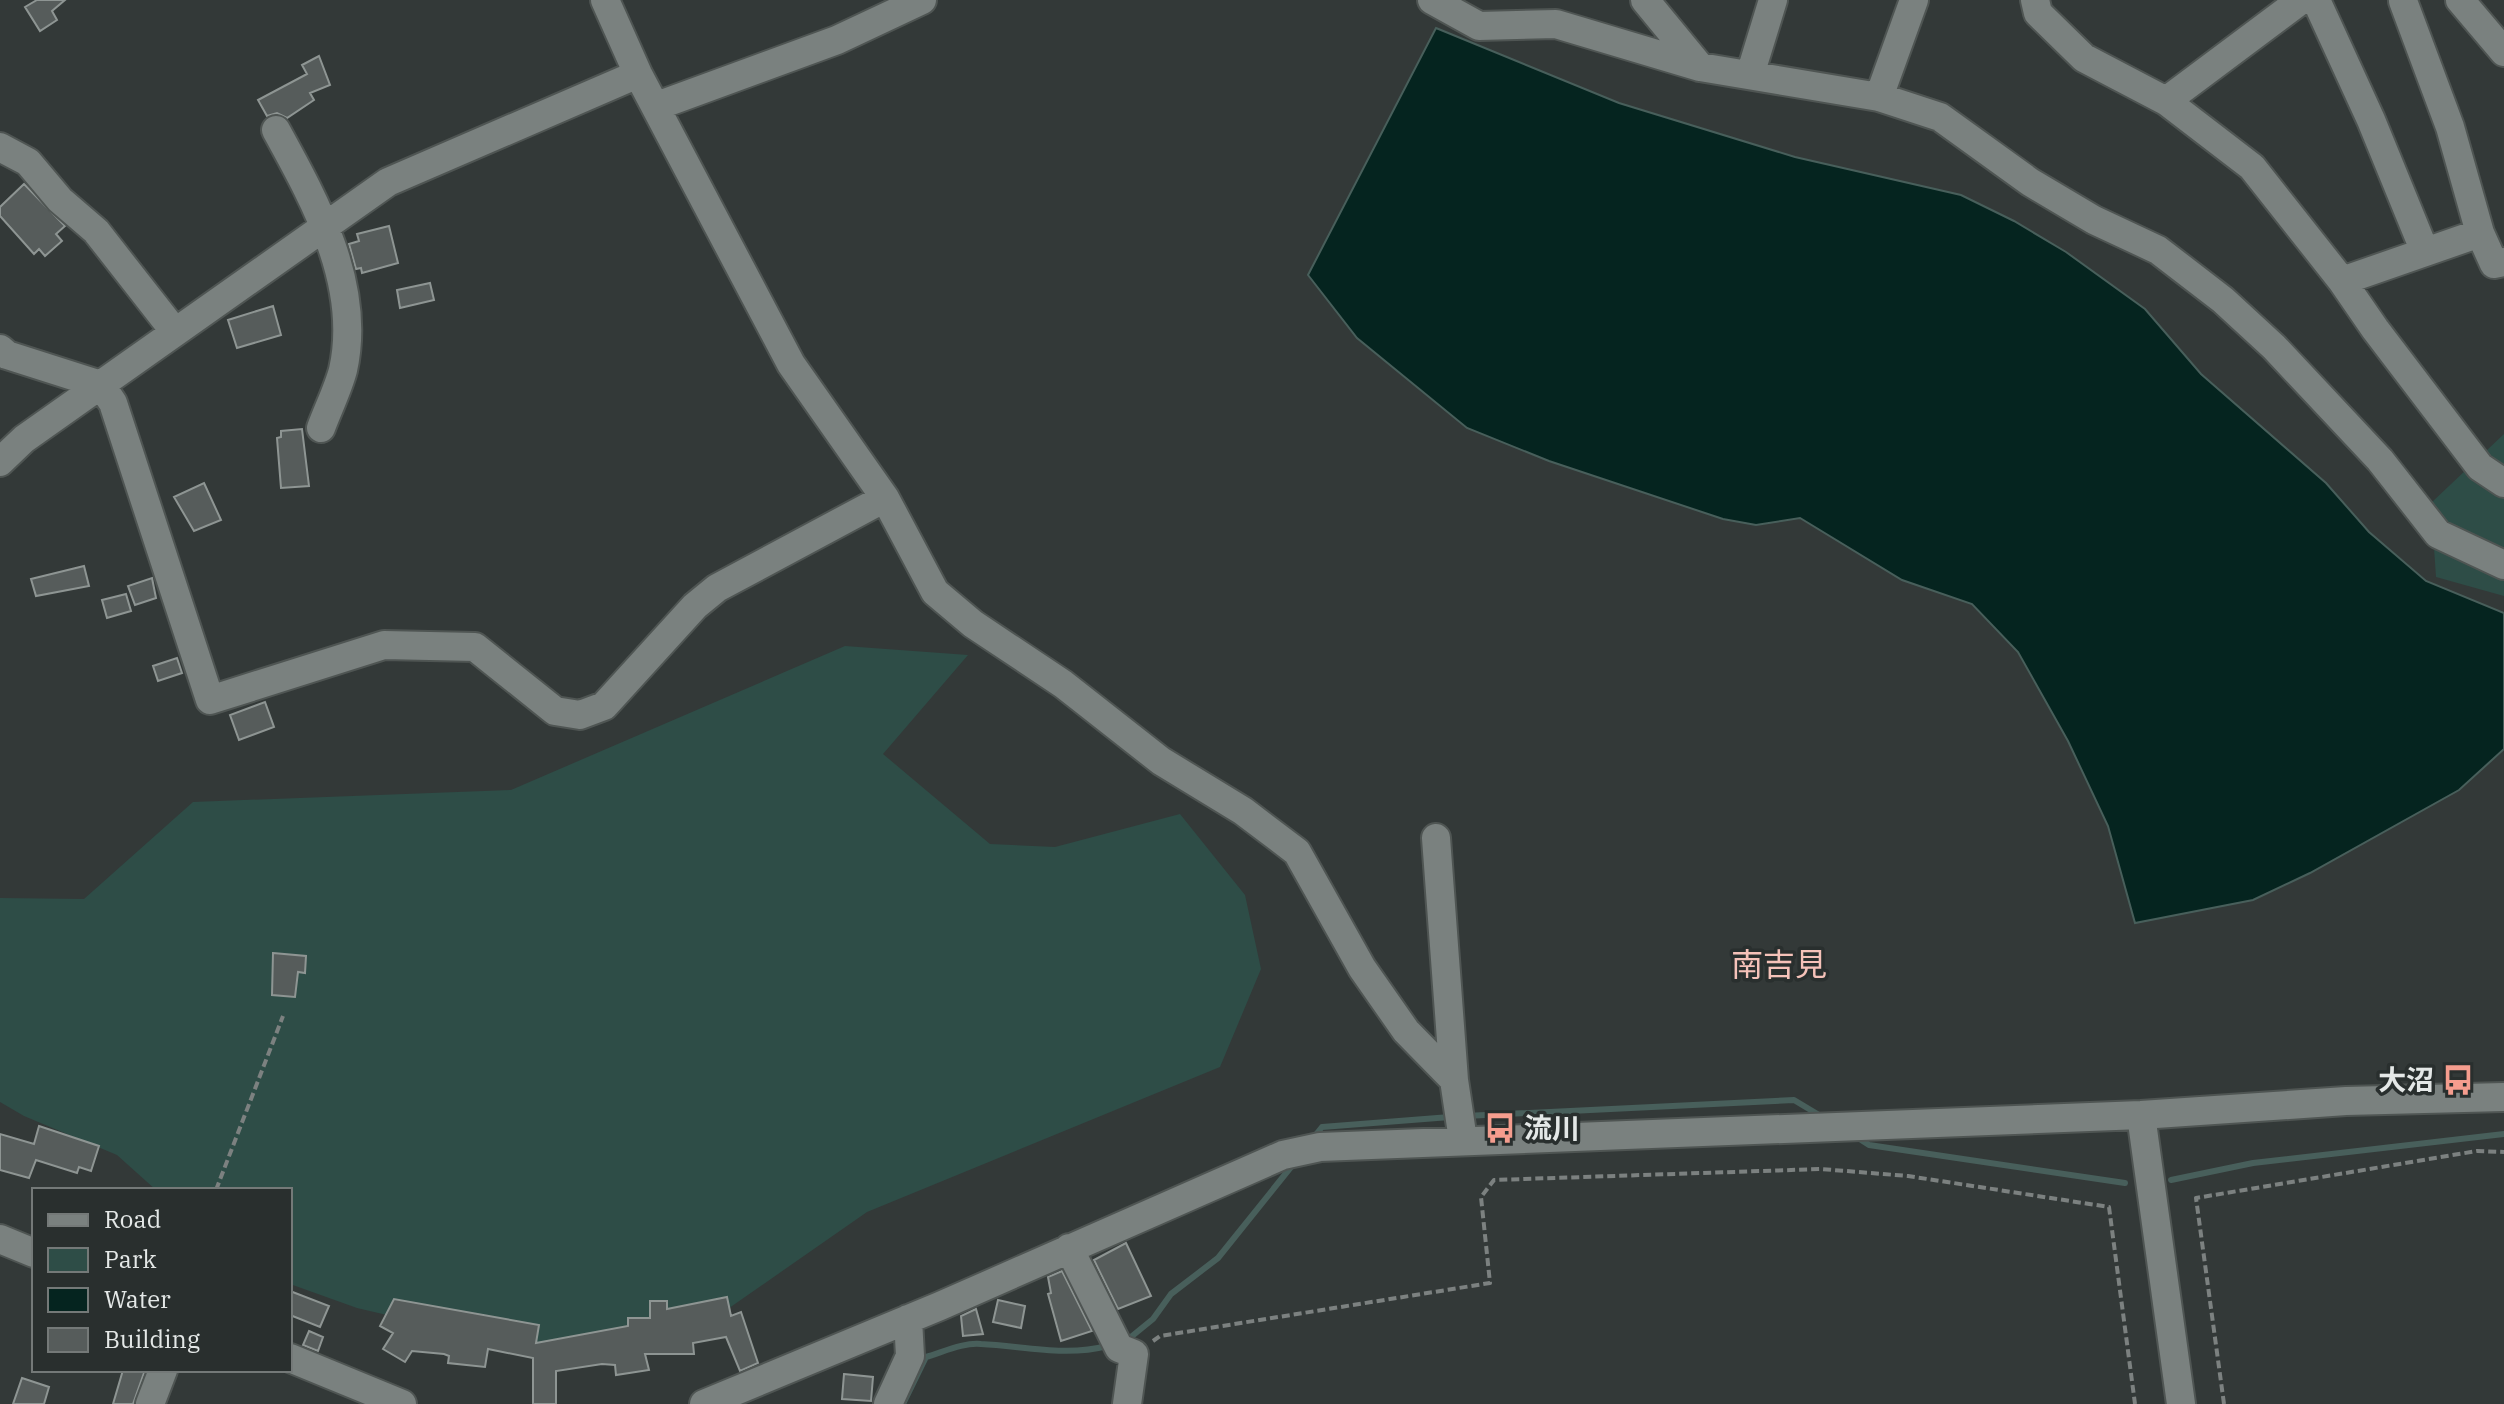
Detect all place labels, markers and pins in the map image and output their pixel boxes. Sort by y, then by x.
place label: 大沼 [2378,1061,2434,1098]
bus stop icon: 大沼 [2441,1063,2475,1097]
place label: 流川 [1524,1109,1580,1146]
bus stop icon: 流川 [1483,1111,1517,1145]

